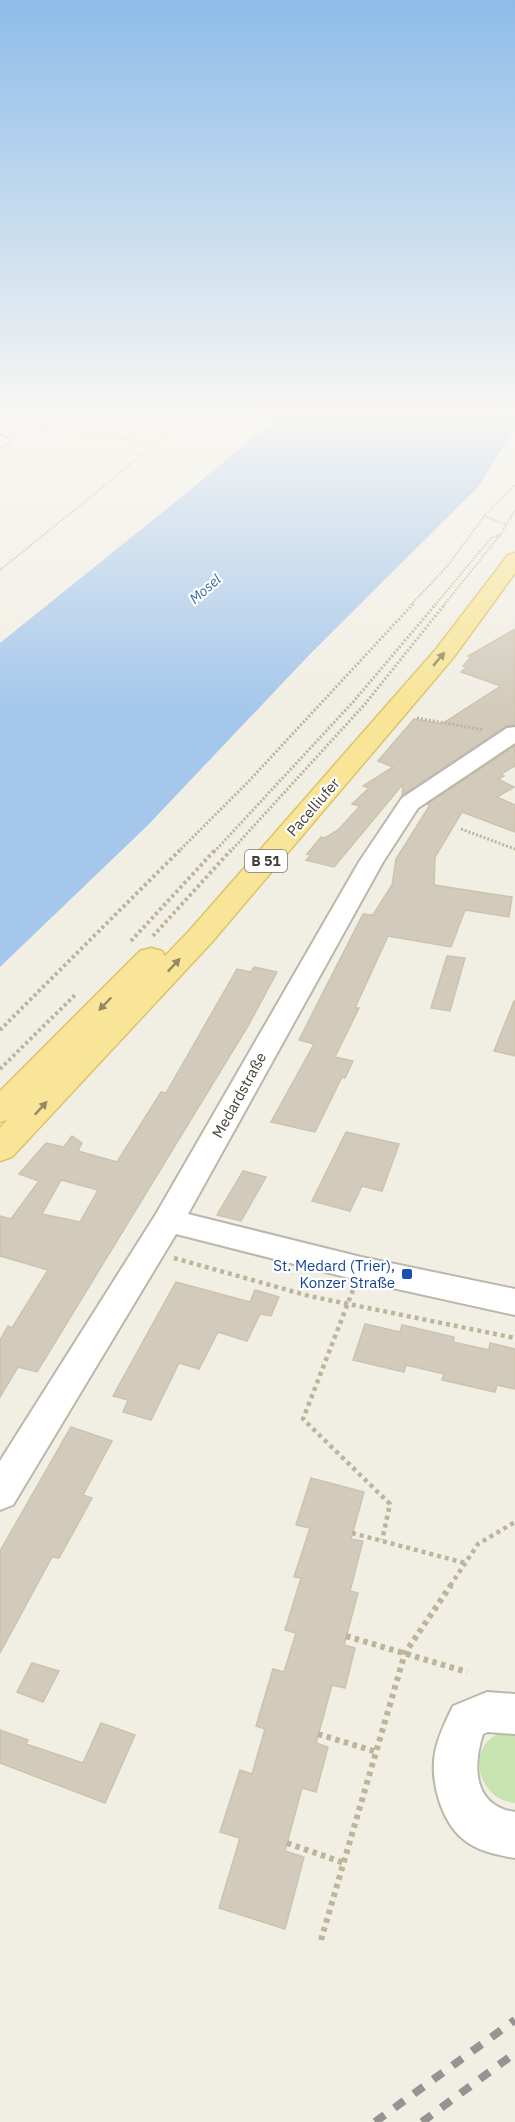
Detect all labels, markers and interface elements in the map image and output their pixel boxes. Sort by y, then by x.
water label: Mosel [185,570,225,608]
one-way arrow [433,651,446,667]
street label: Pacelliufer [282,773,344,840]
road number: B 51 [245,850,287,872]
one-way arrow [167,958,180,973]
one-way arrow [99,996,113,1010]
street label: Medardstraße [208,1049,270,1141]
one-way arrow [34,1100,48,1115]
place label: St. Medard (Trier), Konzer Straße [273,1256,395,1292]
marker: St. Medard (Trier), Konzer Straße [400,1267,414,1281]

